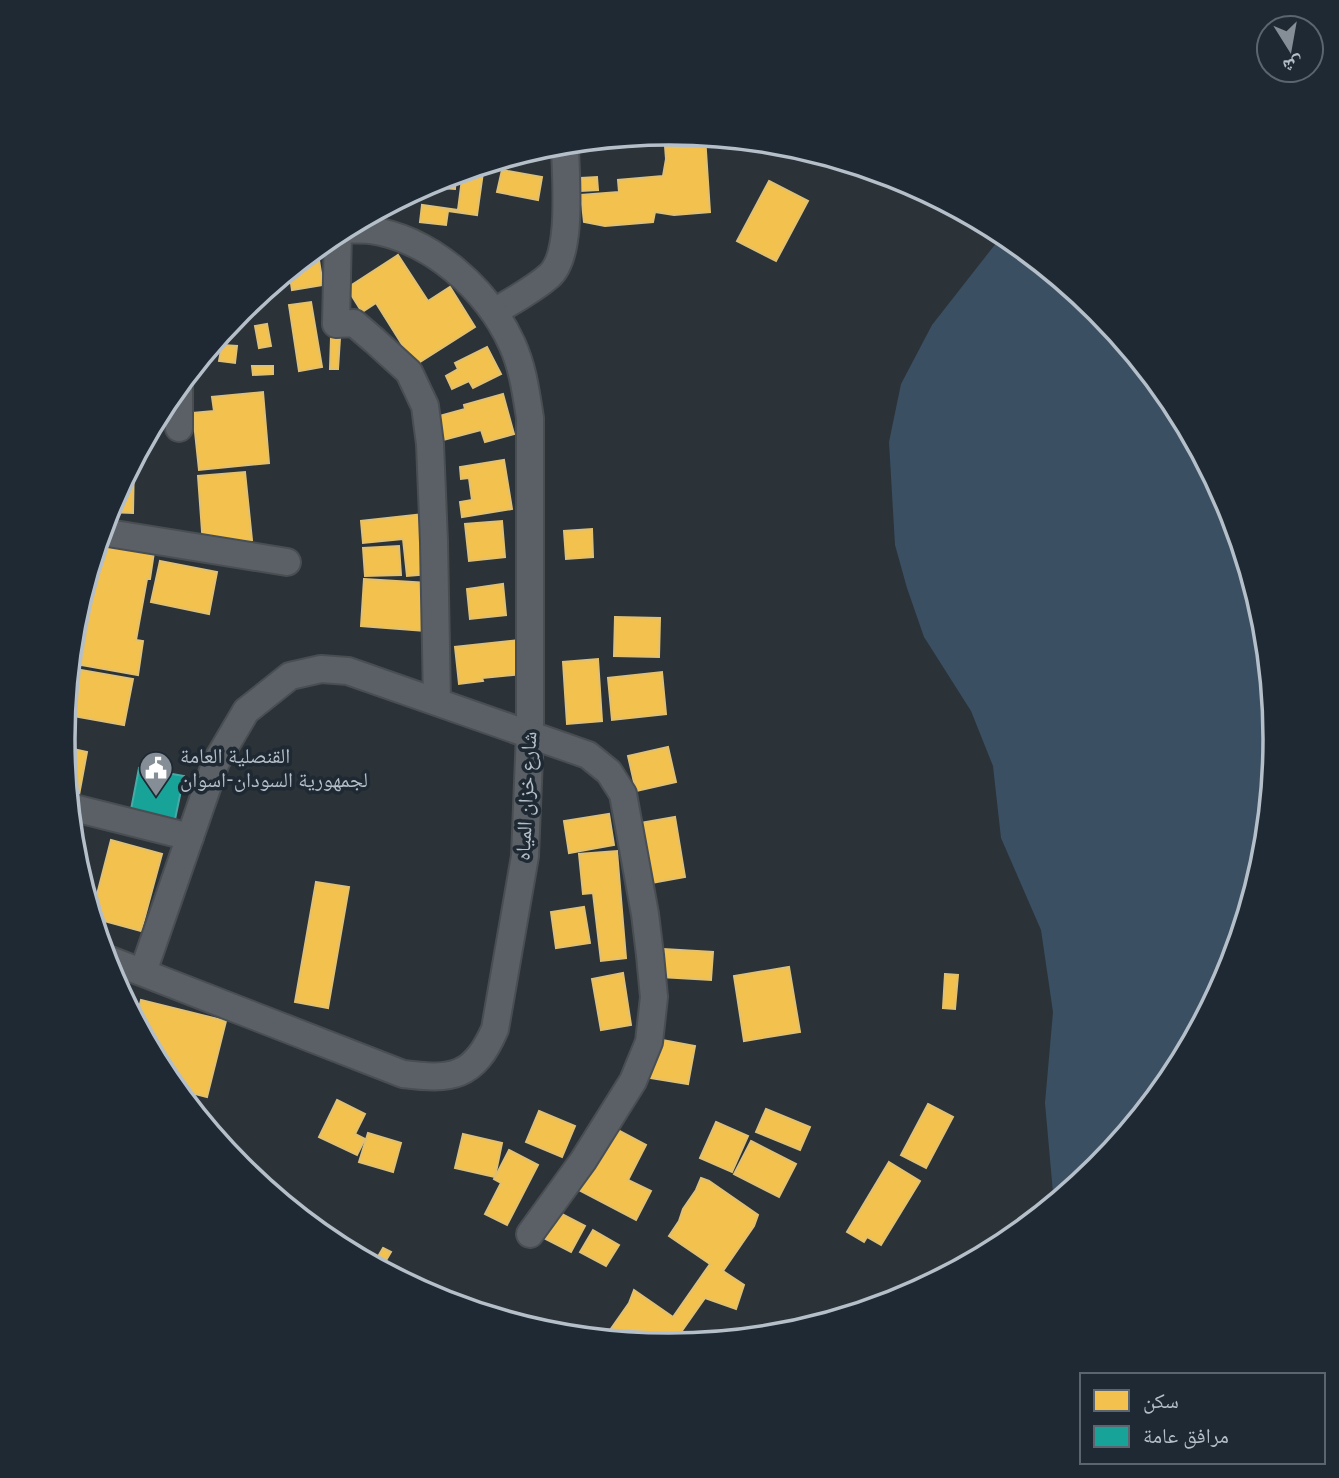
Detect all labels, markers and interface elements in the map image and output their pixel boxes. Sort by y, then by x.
north arrow [1255,14,1325,84]
text: ش [1281,52,1305,79]
street label: شارع خزان المياه [509,731,542,861]
place label: القنصلية العامة لجمهورية السودان-اسوان [180,742,368,792]
public building icon: القنصلية العامة لجمهورية السودان-اسوان [137,749,175,798]
legend [1080,1373,1325,1464]
text: سكن [1143,1387,1179,1414]
text: مرافق عامة [1143,1422,1229,1449]

